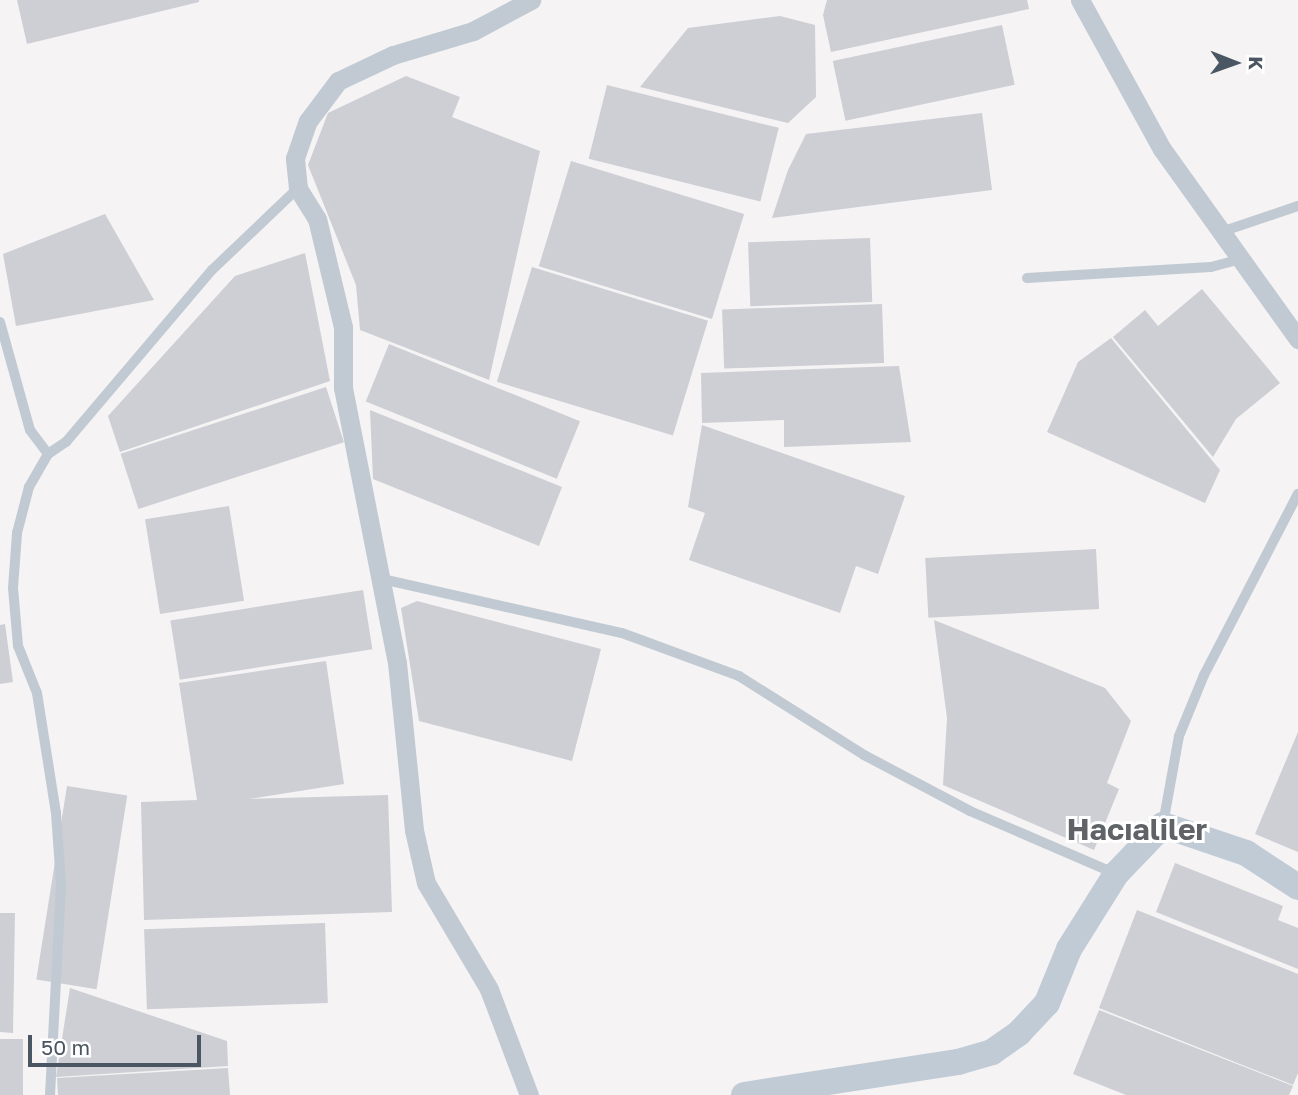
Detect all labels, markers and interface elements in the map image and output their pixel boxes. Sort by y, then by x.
north arrow [1200,28,1270,98]
text: K [1245,56,1268,70]
district label: Hacıaliler [1067,811,1207,847]
scale bar [32,1021,205,1066]
text: 50 m [41,1034,90,1060]

